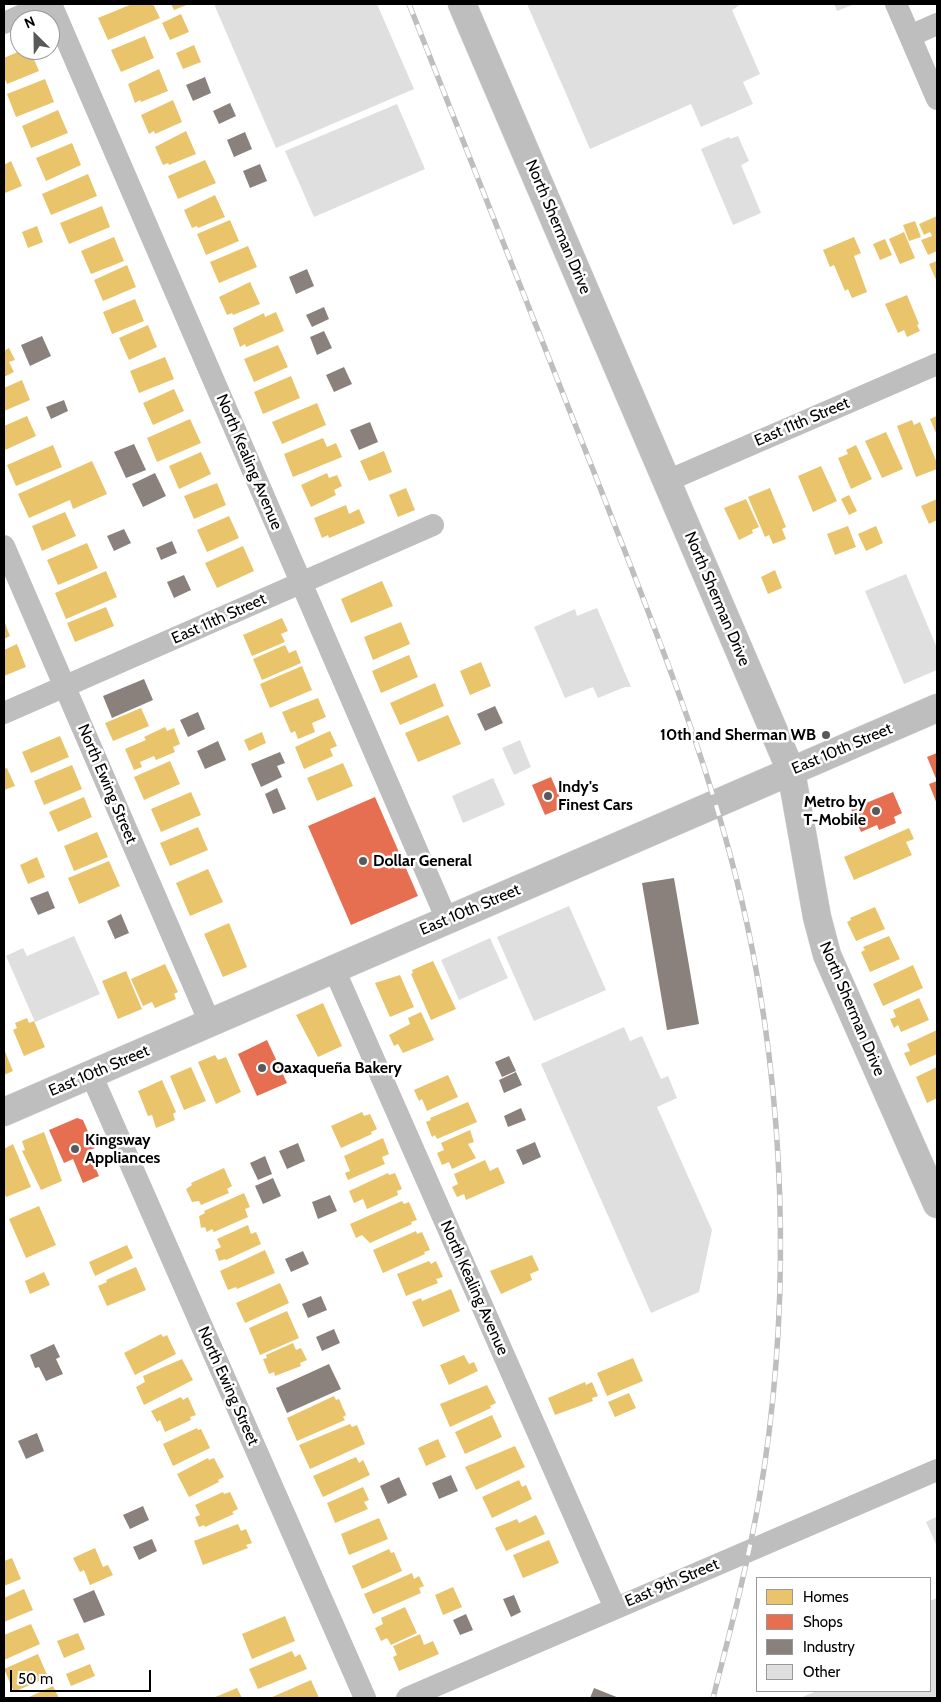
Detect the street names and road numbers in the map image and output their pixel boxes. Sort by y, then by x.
street label: North Sherman Drive [521,157,595,297]
street label: North Kealing Avenue [212,391,286,533]
street label: East 11th Street [752,393,852,451]
street label: North Sherman Drive [680,529,754,669]
street label: East 11th Street [169,590,269,648]
street label: East 10th Street [789,719,895,779]
street label: North Ewing Street [73,721,141,847]
street label: East 10th Street [417,880,523,940]
street label: North Sherman Drive [815,939,889,1079]
street label: East 10th Street [46,1041,152,1101]
street label: North Kealing Avenue [436,1218,512,1358]
street label: North Ewing Street [193,1324,263,1448]
street label: East 9th Street [622,1555,722,1611]

